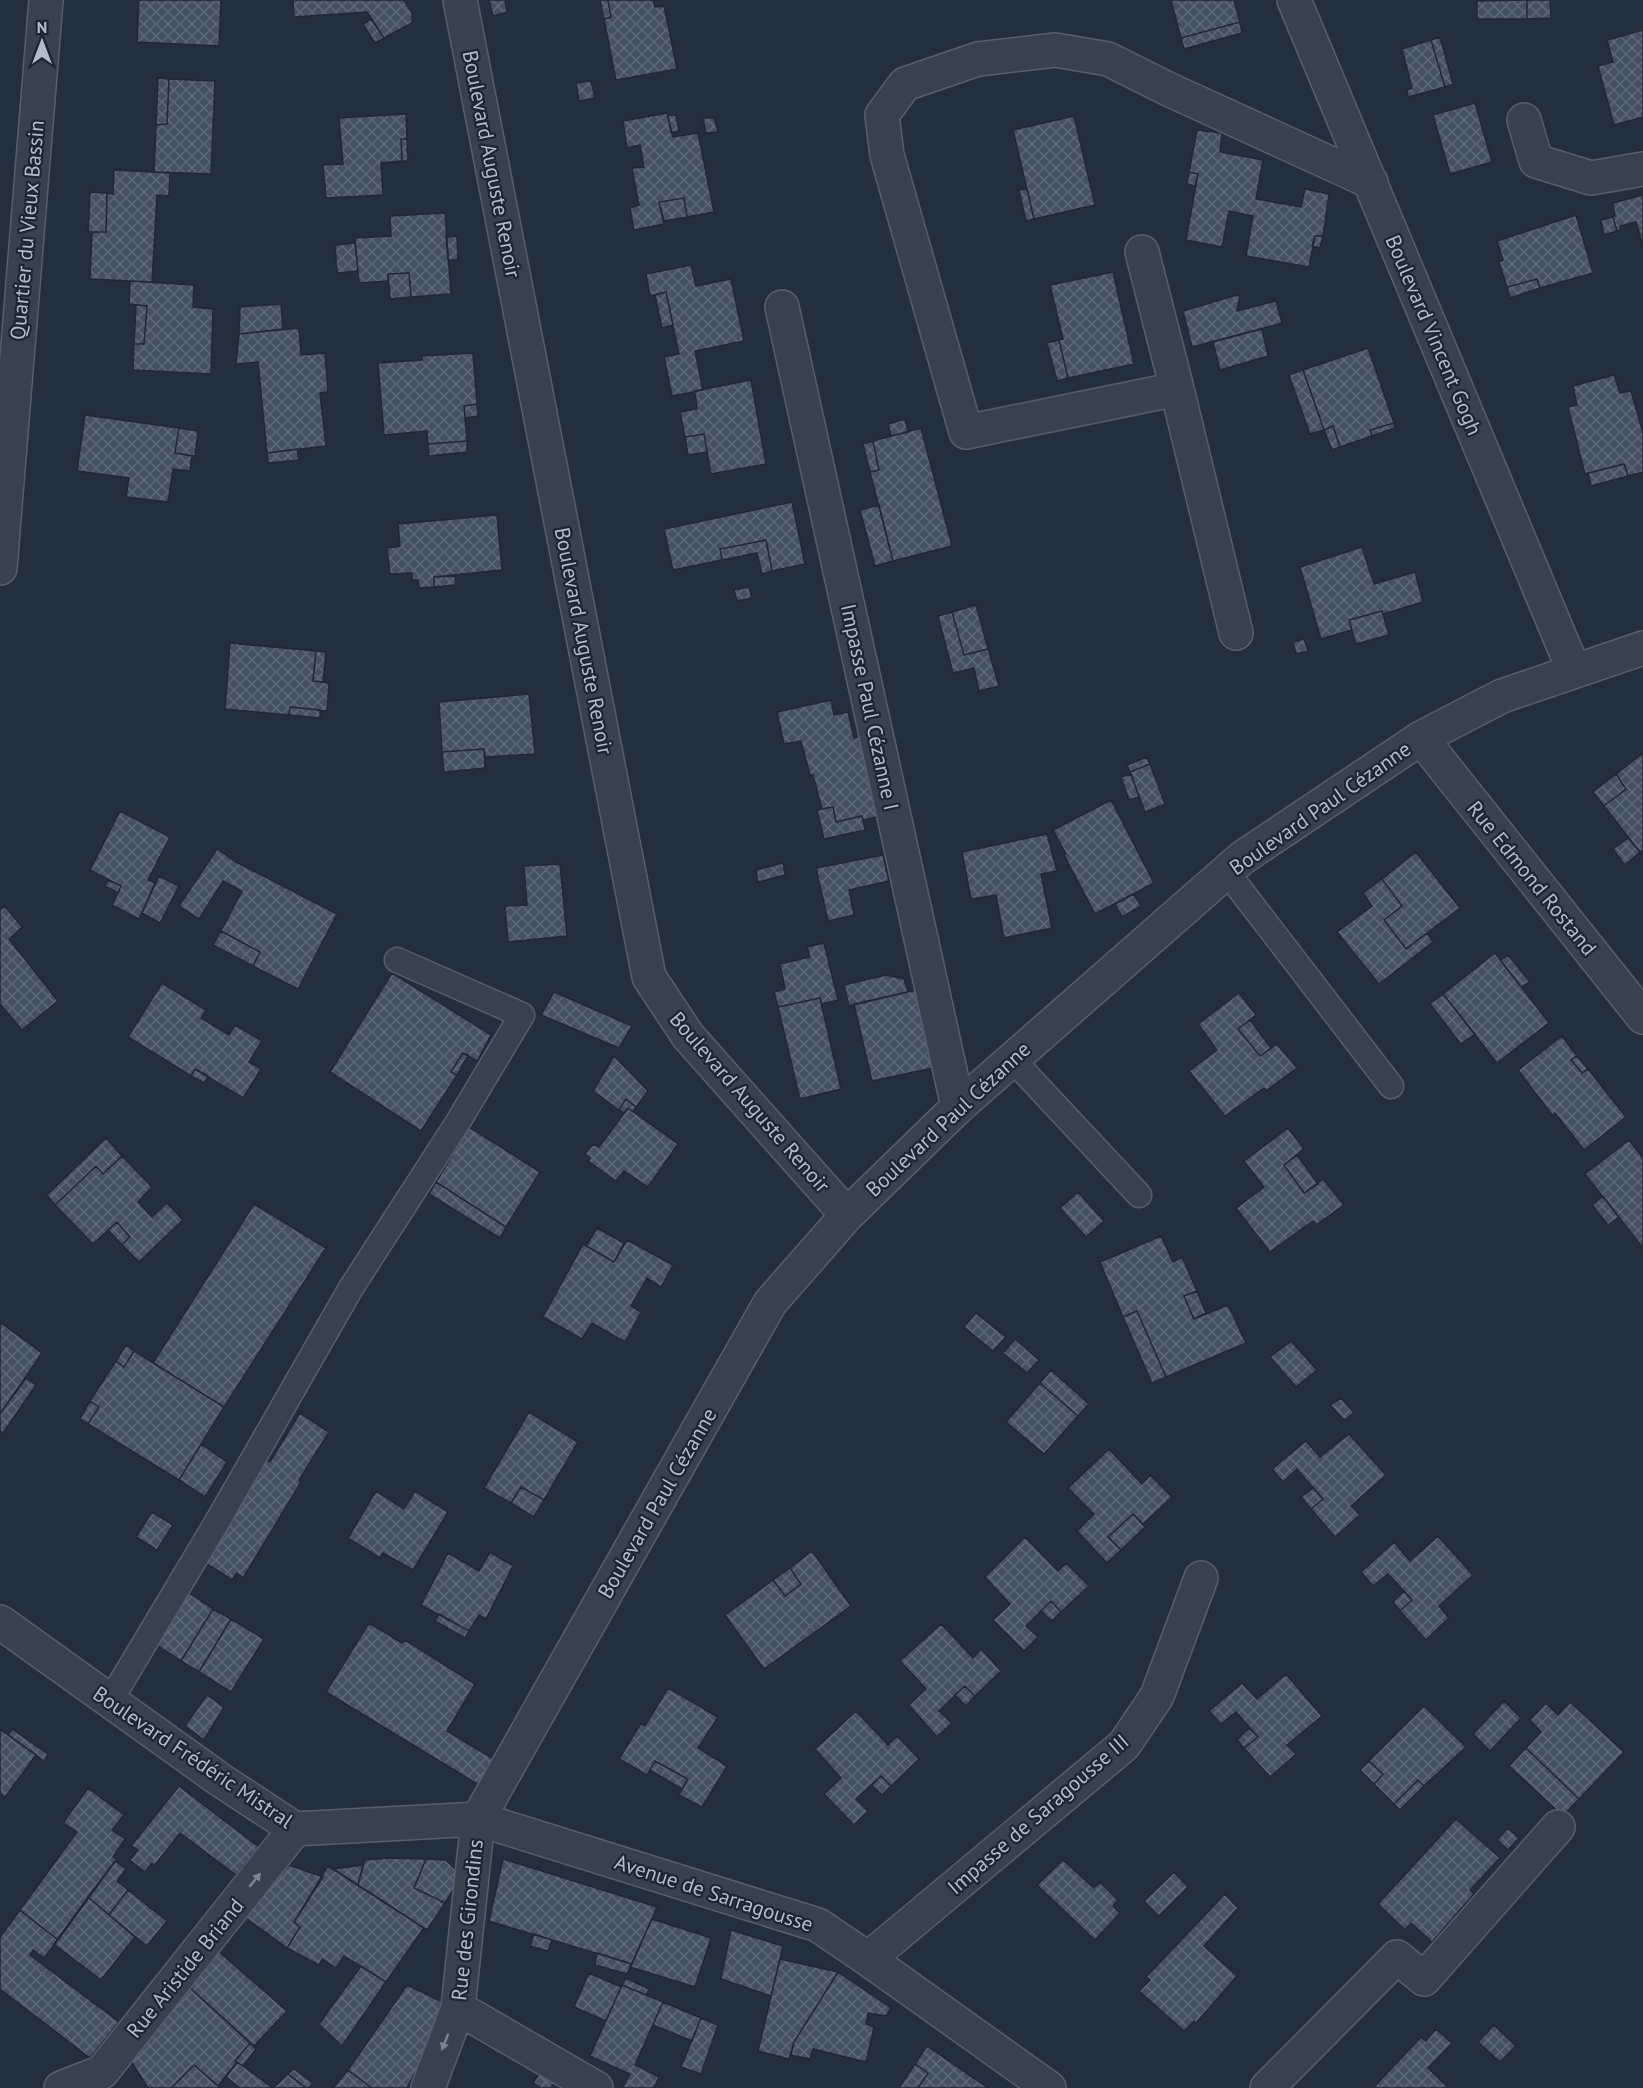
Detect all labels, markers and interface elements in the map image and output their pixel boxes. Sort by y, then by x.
north arrow [12,12,72,72]
text: N [37,17,47,37]
street label: Boulevard Auguste Renoir [457,48,527,280]
street label: Quartier du Vieux Bassin [4,119,50,341]
street label: Boulevard Vincent Gogh [1380,231,1488,439]
street label: Boulevard Auguste Renoir [549,525,619,757]
street label: Impasse Paul Cézanne I [835,601,905,813]
street label: Boulevard Paul Cézanne [1224,735,1416,881]
street label: Rue Edmond Rostand [1461,795,1603,961]
street label: Boulevard Auguste Renoir [664,1006,836,1198]
street label: Boulevard Paul Cézanne [860,1036,1036,1202]
street label: Boulevard Paul Cézanne [591,1403,723,1603]
street label: Boulevard Frédéric Mistral [88,1680,298,1834]
street label: Impasse de Saragousse III [942,1728,1134,1900]
street label: Rue des Girondins [445,1838,489,2002]
street label: Avenue de Sarragousse [611,1848,817,1938]
one-way arrow [249,1872,262,1888]
street label: Rue Aristide Briand [120,1893,250,2043]
one-way arrow [440,2033,449,2051]

